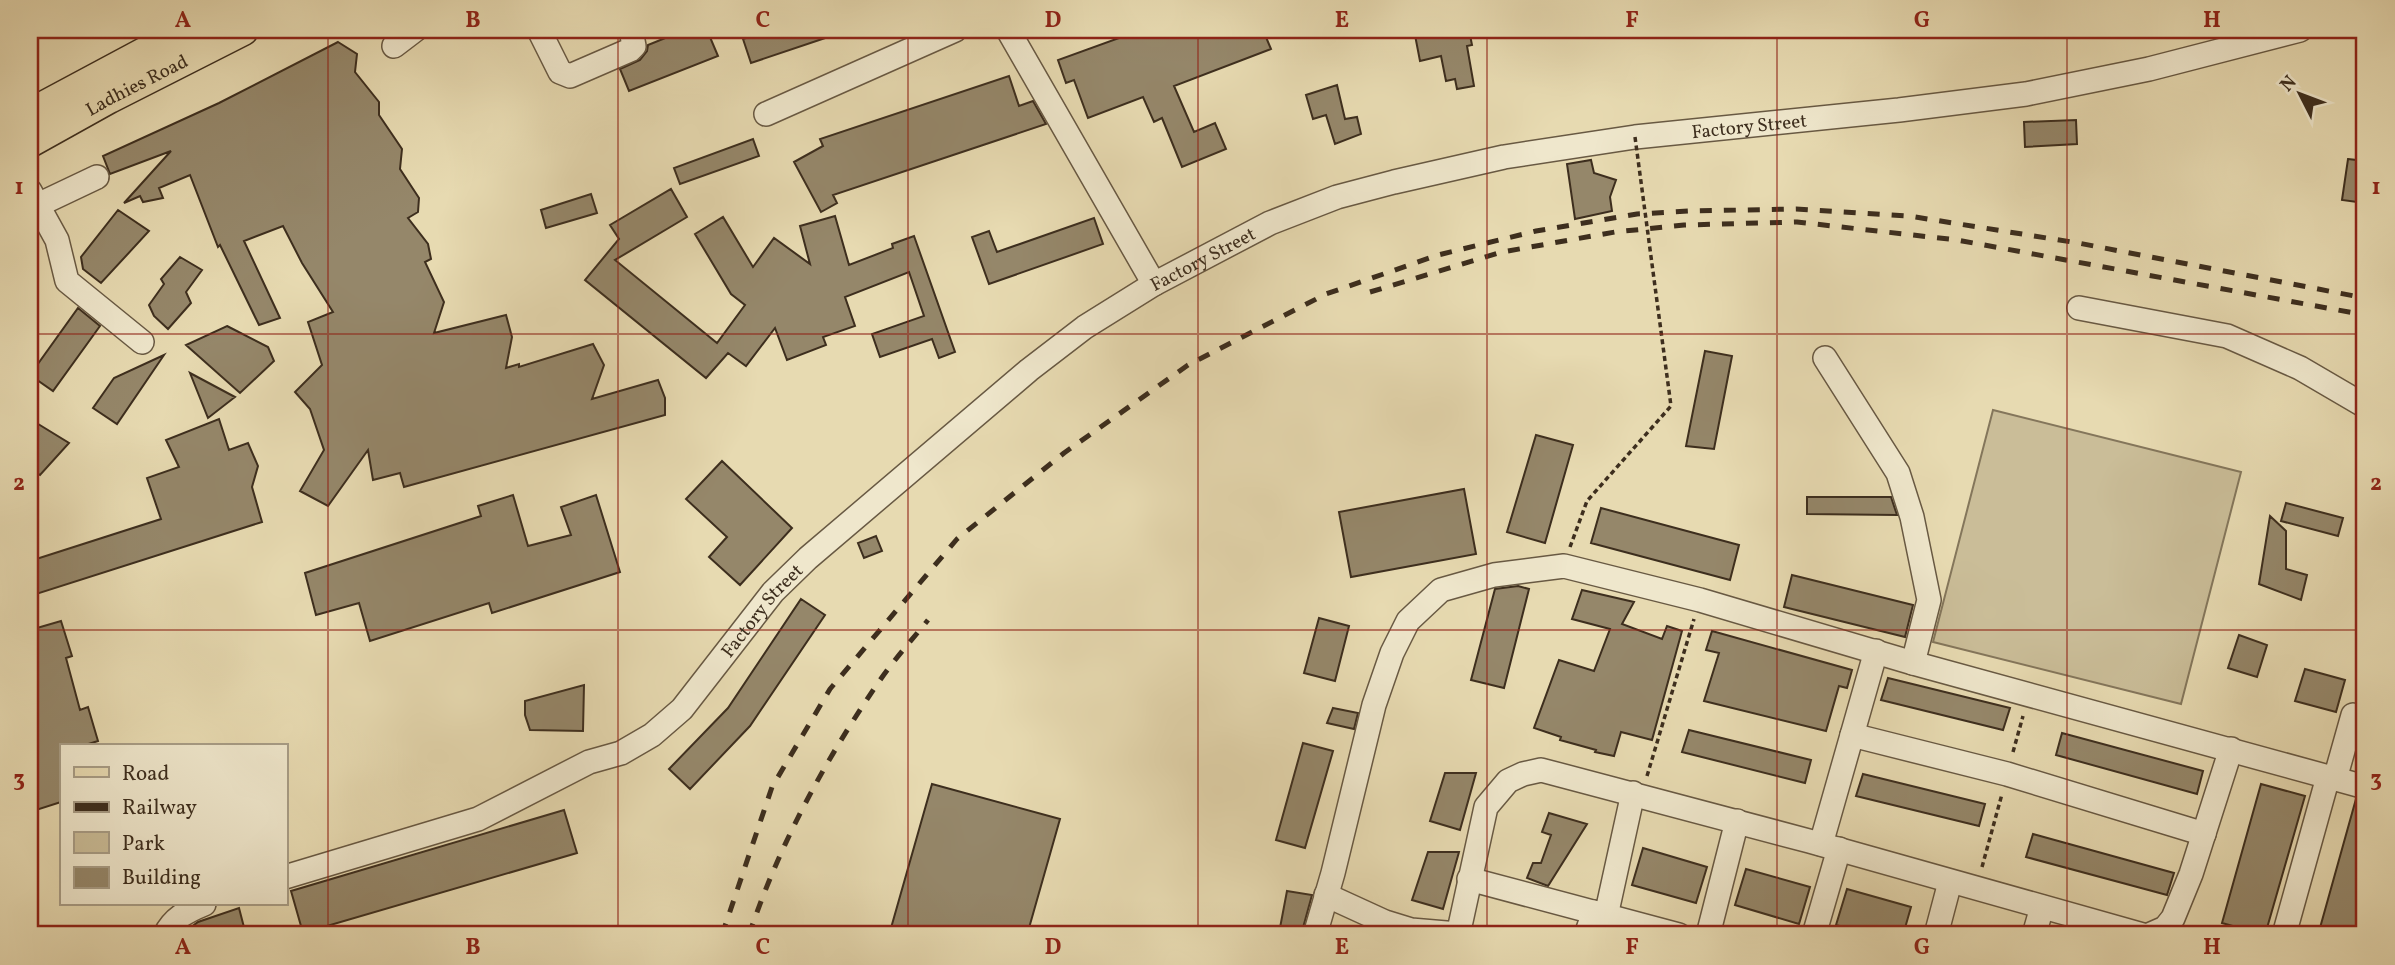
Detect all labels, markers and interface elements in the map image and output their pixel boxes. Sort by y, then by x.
text: A [175,5,191,37]
text: B [465,5,481,37]
text: C [756,5,770,37]
text: D [1045,5,1062,37]
text: E [1335,5,1349,37]
text: F [1625,5,1639,37]
text: G [1914,5,1930,37]
text: H [2203,5,2221,37]
street label: Ladhies Road [82,49,193,123]
north arrow [2266,60,2336,130]
text: N [2275,70,2303,98]
street label: Factory Street [1690,108,1808,146]
text: 1 [14,172,24,204]
text: 1 [2371,172,2381,204]
street label: Factory Street [1146,222,1261,299]
text: 2 [13,468,25,500]
text: 2 [2370,468,2382,500]
street label: Factory Street [716,558,810,664]
legend [60,744,287,906]
text: Road [122,760,169,789]
text: 3 [13,764,25,796]
text: 3 [2370,764,2382,796]
text: Railway [122,794,198,823]
text: Park [122,830,165,859]
text: Building [122,864,201,893]
text: A [175,932,191,964]
text: B [465,932,481,964]
text: C [756,932,770,964]
text: D [1045,932,1062,964]
text: E [1335,932,1349,964]
text: F [1625,932,1639,964]
text: G [1914,932,1930,964]
text: H [2203,932,2221,964]

